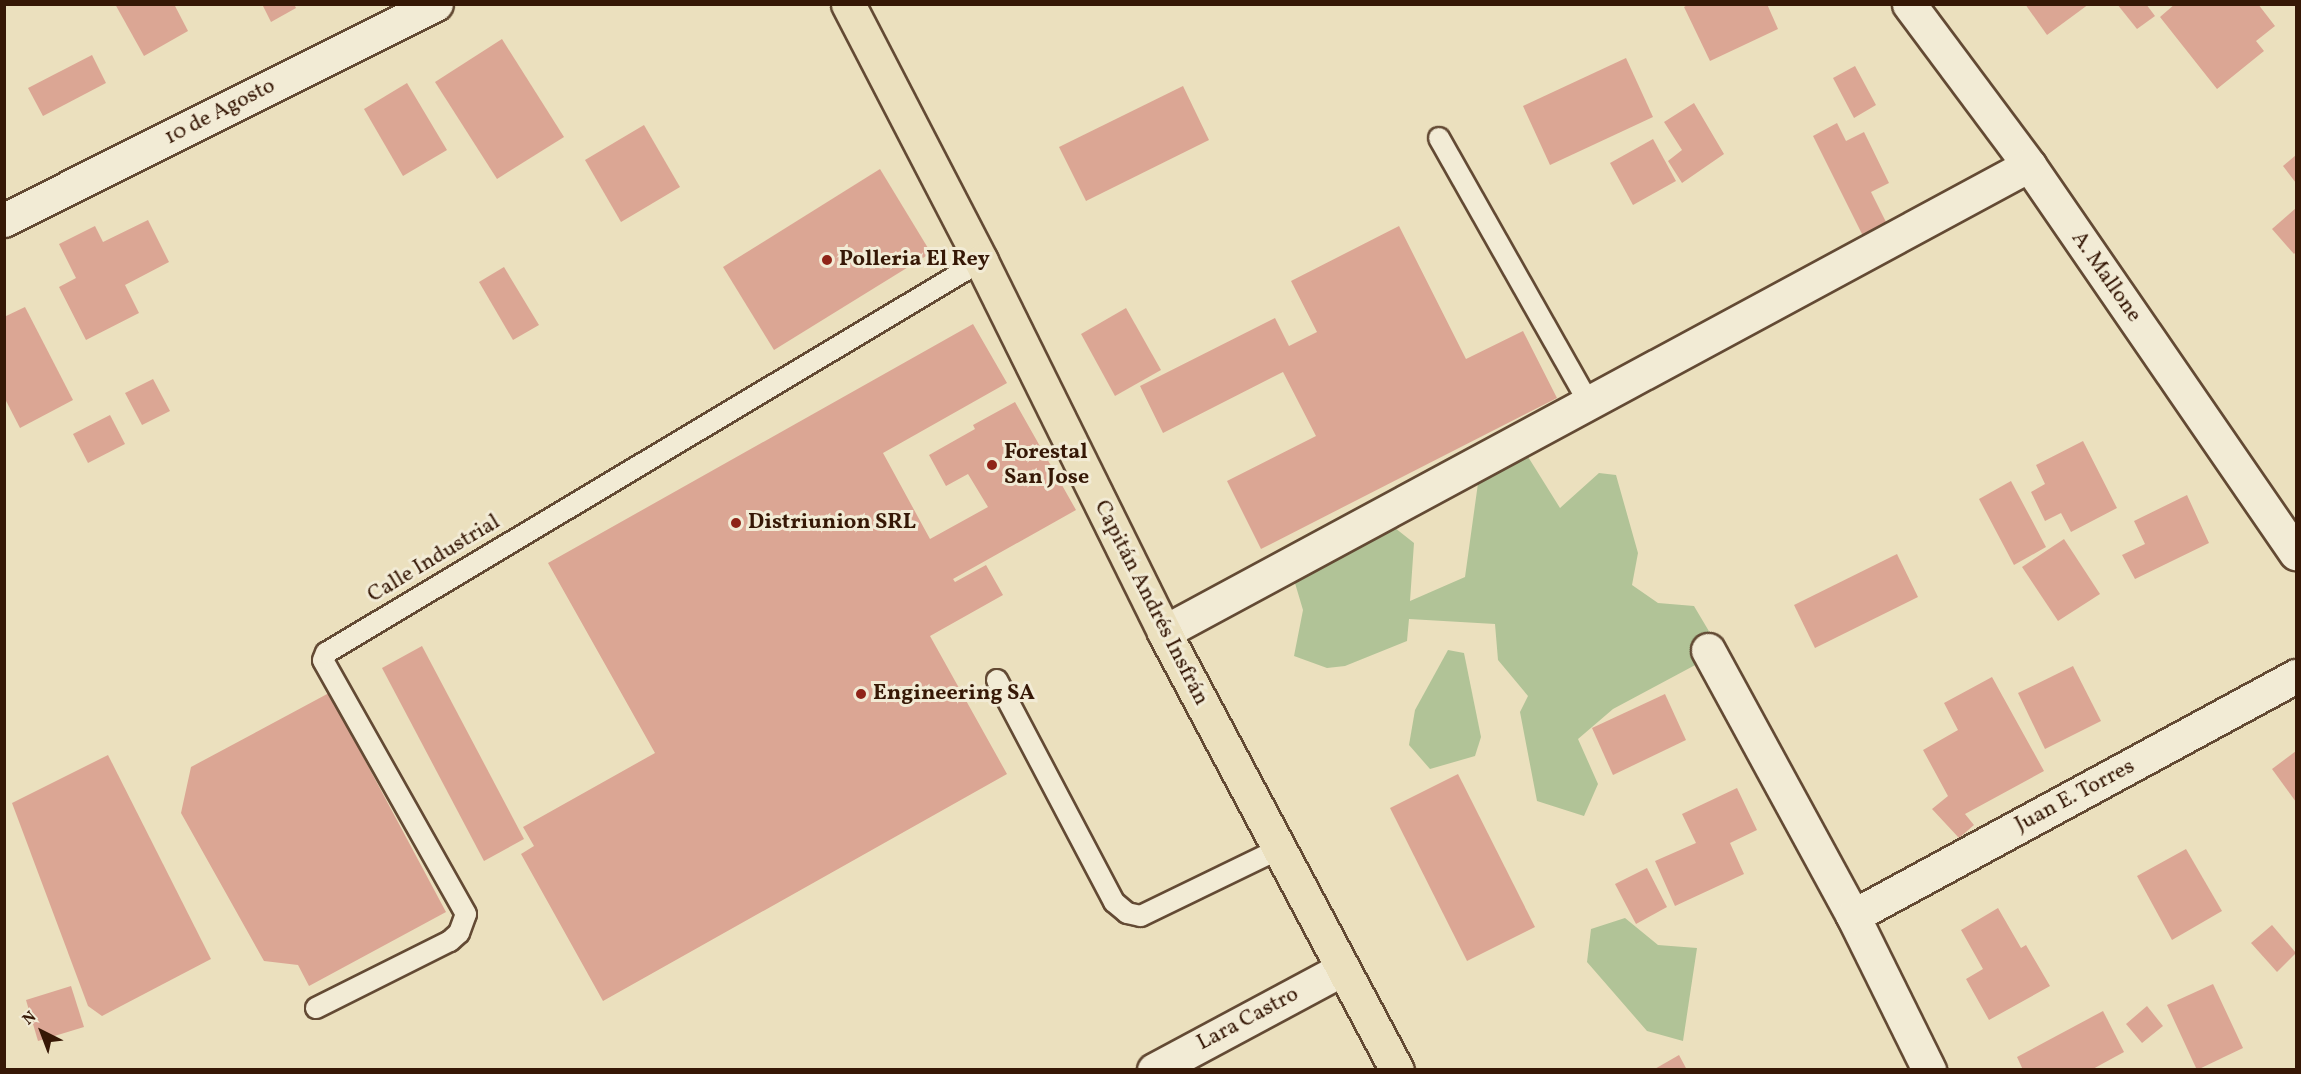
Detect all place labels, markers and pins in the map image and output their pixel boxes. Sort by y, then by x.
place label: Polleria El Rey [839,247,990,273]
marker: Polleria El Rey [820,253,834,267]
place label: Forestal San Jose [1004,439,1089,490]
marker: Forestal San Jose [985,458,999,472]
place label: Distriunion SRL [748,510,916,536]
marker: Distriunion SRL [729,516,743,530]
place label: Engineering SA [873,681,1035,707]
marker: Engineering SA [854,687,868,701]

